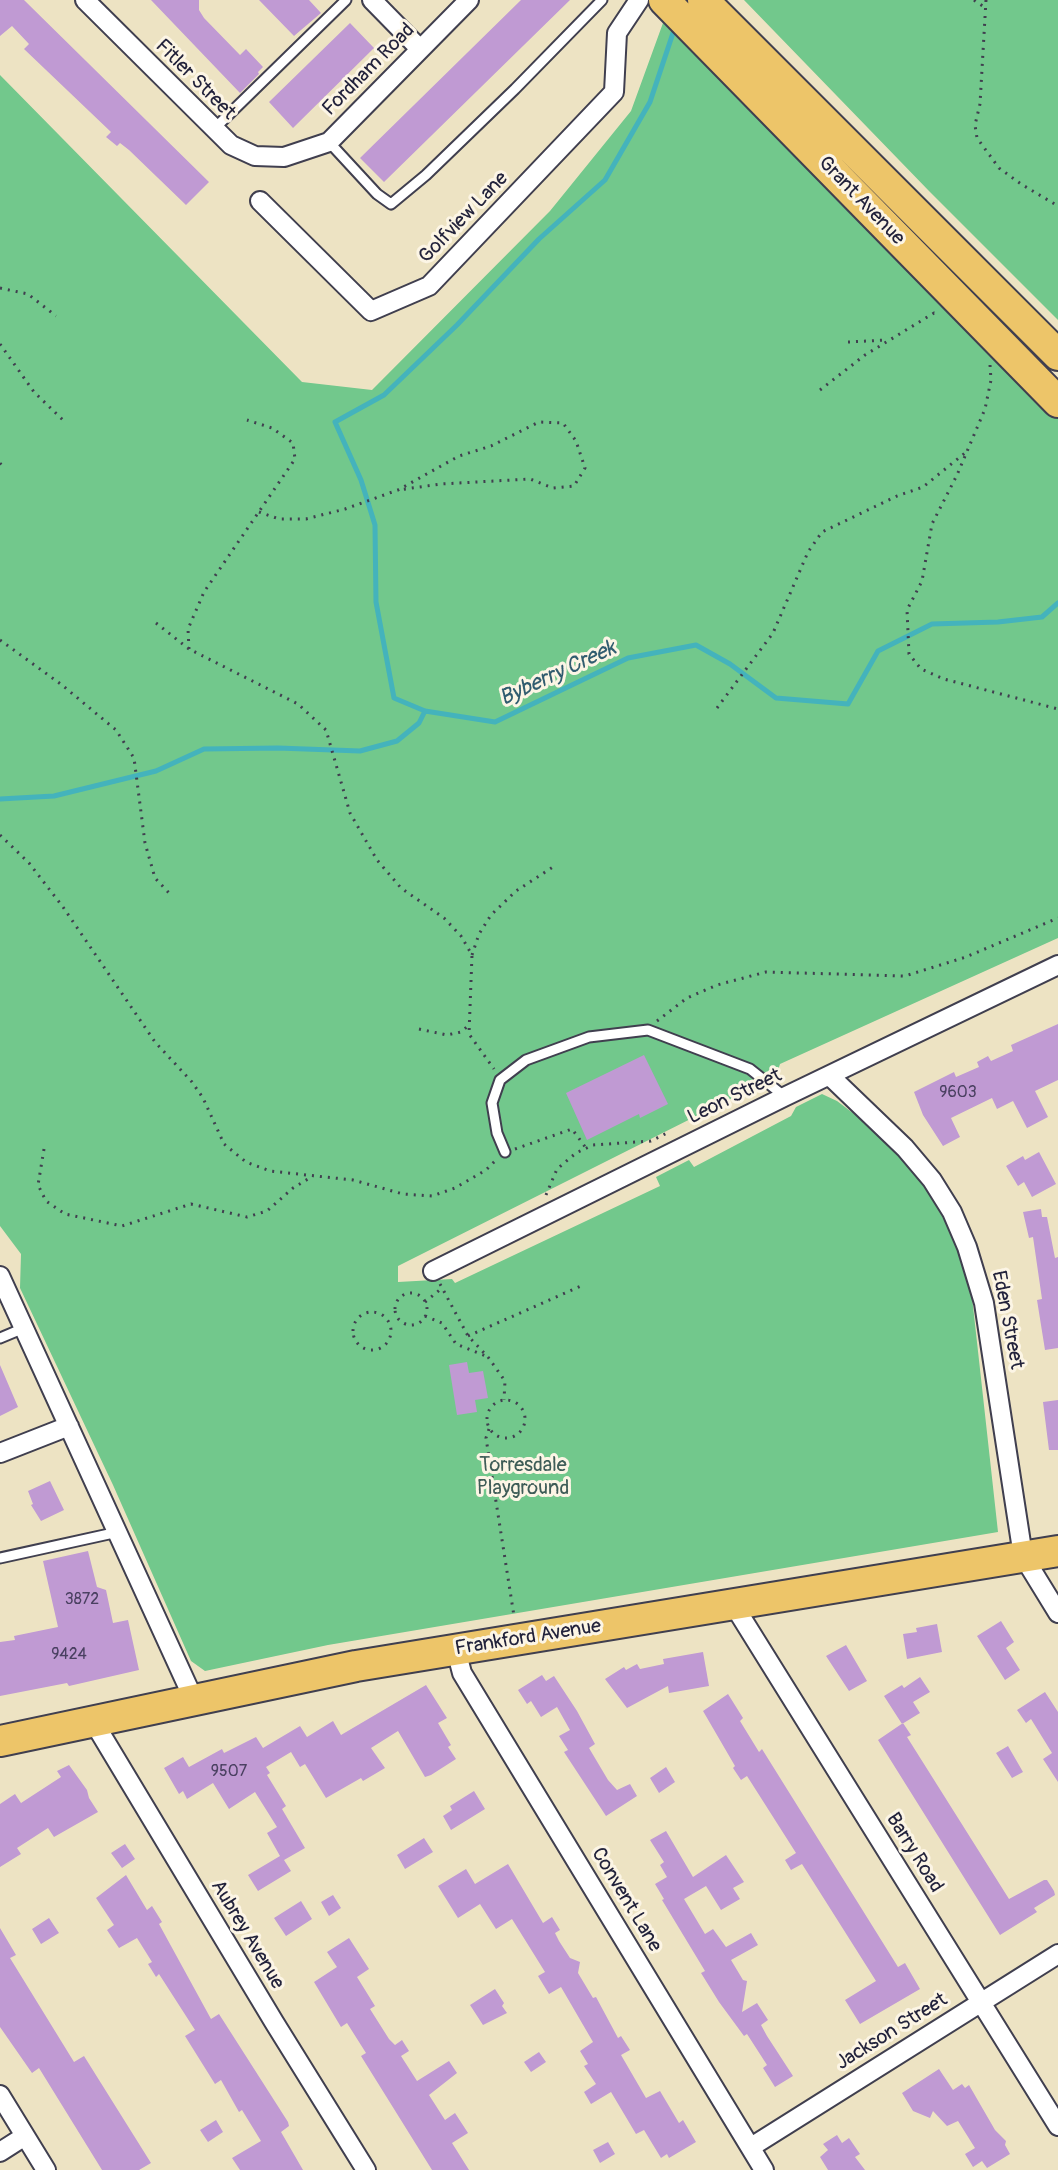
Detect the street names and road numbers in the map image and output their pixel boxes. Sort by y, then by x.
street label: Fordham Road [318,19,420,121]
street label: Fitler Street [150,35,240,125]
street label: Grant Avenue [813,152,909,250]
street label: Golfview Lane [414,167,514,269]
street label: Leon Street [684,1064,786,1130]
street label: Eden Street [986,1269,1028,1371]
street label: Frankford Avenue [453,1615,603,1661]
street label: Barry Road [880,1809,948,1897]
street label: Convent Lane [585,1844,667,1956]
street label: Aubrey Avenue [205,1876,289,1994]
street label: Jackson Street [832,1988,952,2076]

